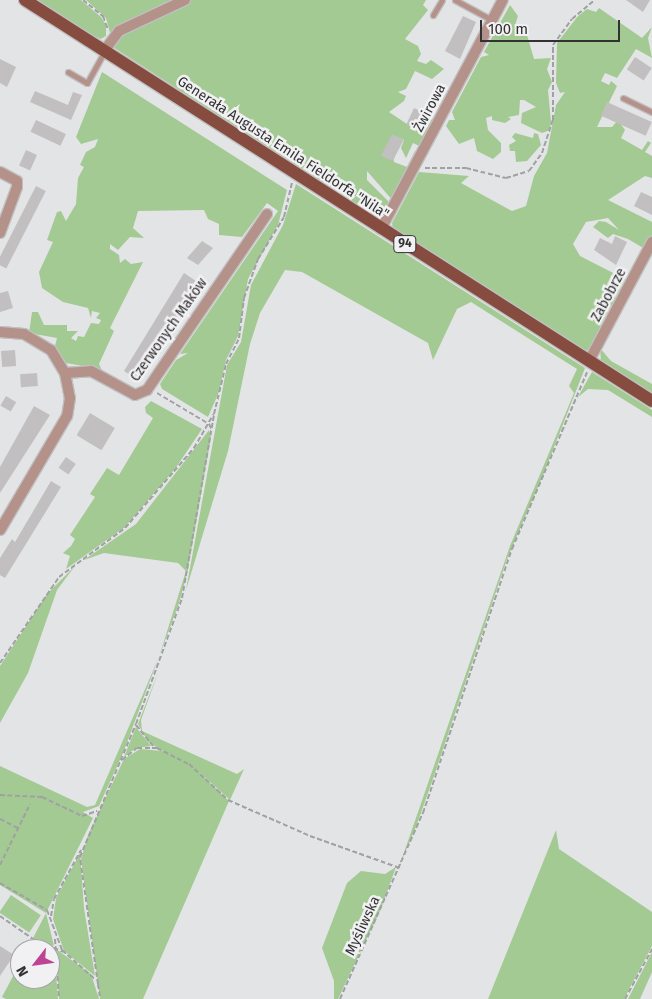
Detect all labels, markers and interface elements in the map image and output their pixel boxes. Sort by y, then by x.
scale bar [482,10,622,42]
text: 100 m [488,20,528,38]
street label: Generała Augusta Emila Fieldorfa "Nila" [174,73,392,223]
street label: Żwirowa [410,81,450,135]
road number: 94 [392,234,418,253]
street label: Zabobrze [588,265,630,325]
street label: Czerwonych Maków [127,275,211,385]
street label: Myśliwska [342,894,384,958]
north arrow [10,939,60,989]
text: N [13,963,32,980]

